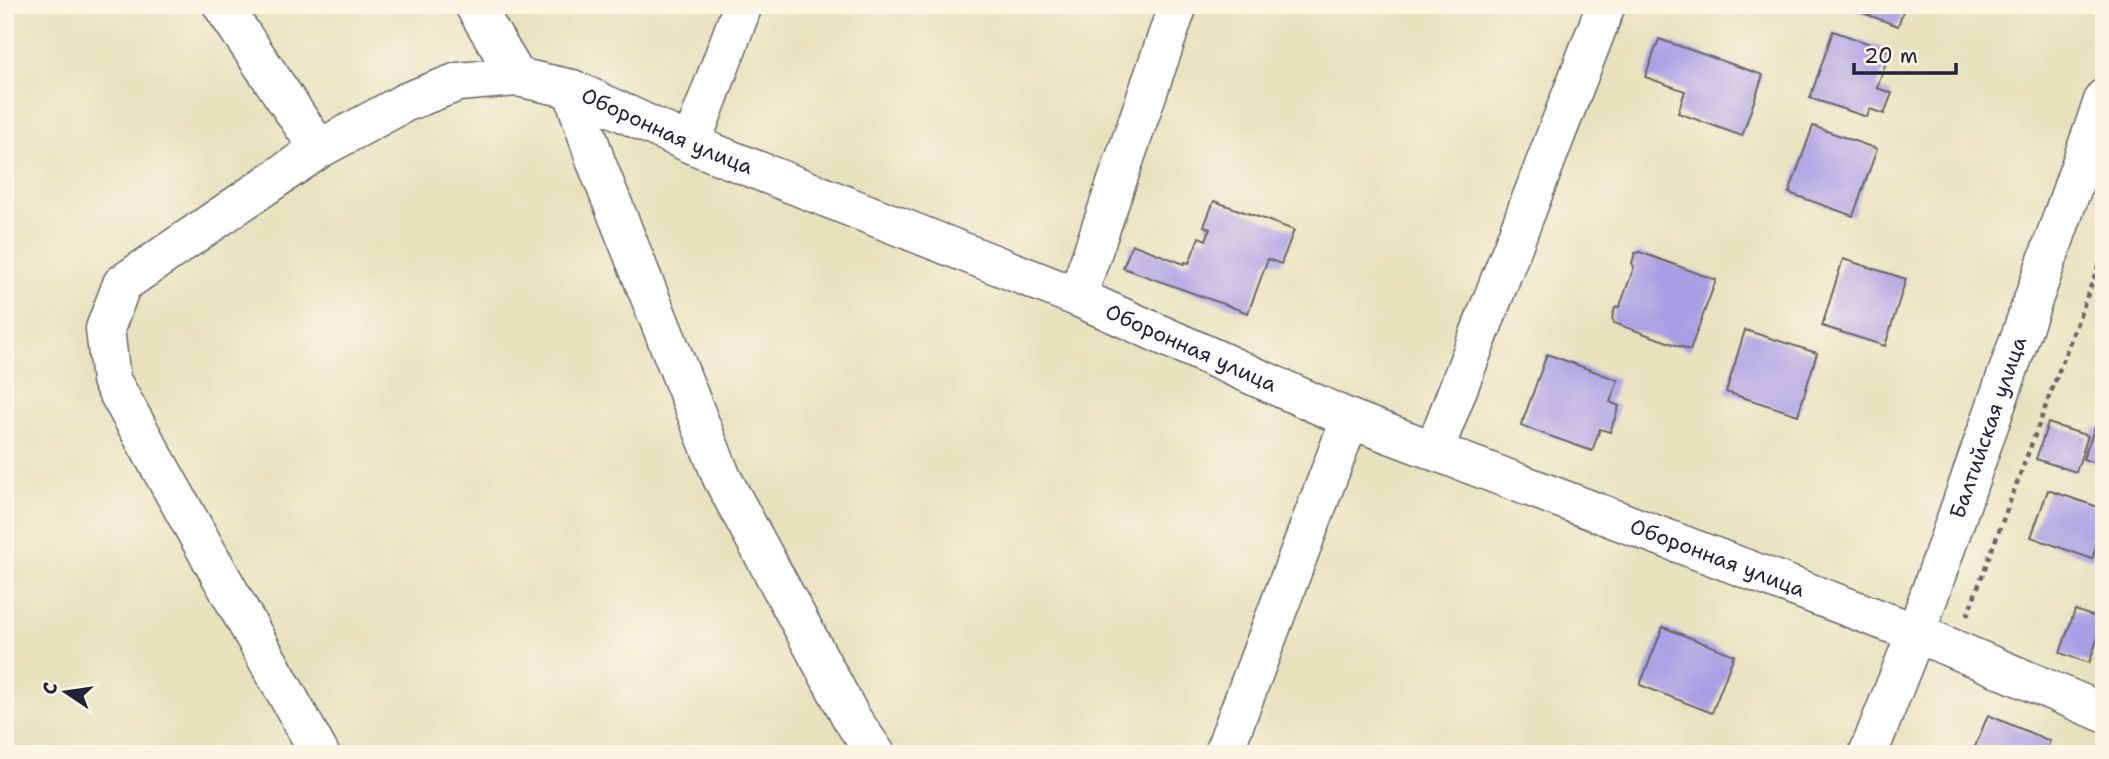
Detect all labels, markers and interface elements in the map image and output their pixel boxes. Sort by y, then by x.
scale bar [1854,32,1955,76]
text: 20 m [1864,42,1918,70]
street label: Оборонная улица [577,81,757,181]
street label: Оборонная улица [1101,297,1281,398]
street label: Балтийская улица [1943,333,2033,522]
street label: Оборонная улица [1626,512,1809,604]
north arrow [32,658,102,728]
text: С [36,680,63,697]

